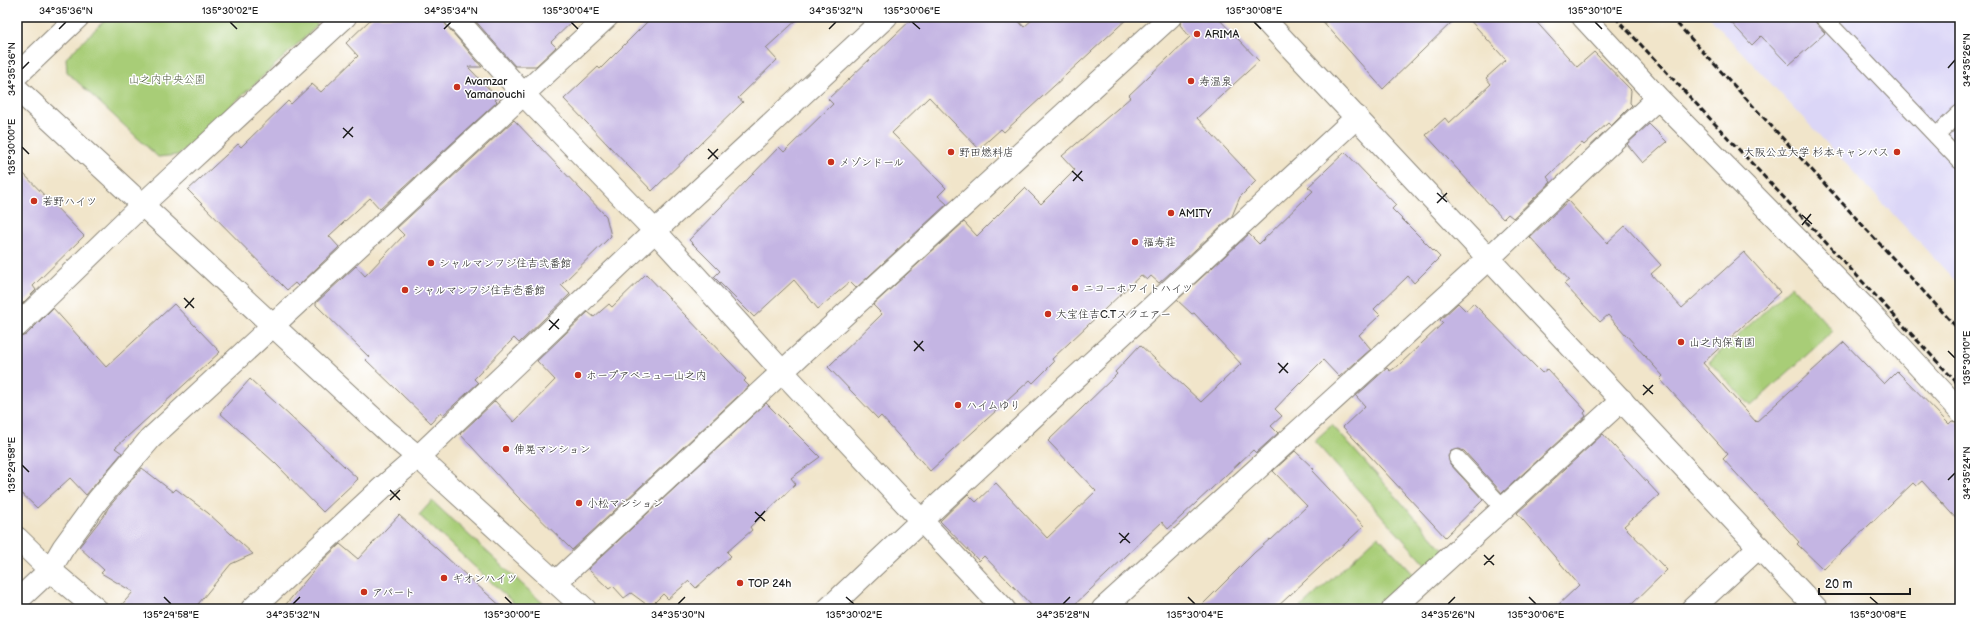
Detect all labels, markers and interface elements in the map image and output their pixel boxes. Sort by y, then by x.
text: 34°35'36"N [39,5,93,17]
text: 135°30'02"E [202,5,259,17]
text: 34°35'34"N [424,5,478,17]
text: 135°30'04"E [543,5,600,17]
text: 34°35'32"N [809,5,863,17]
text: 135°30'06"E [884,5,941,17]
text: 135°30'08"E [1226,5,1283,17]
text: 135°30'10"E [1568,5,1623,17]
place label: ARIMA [1205,28,1239,41]
marker: ARIMA [1192,29,1202,39]
text: 34°35'26"N [1961,33,1973,87]
text: 34°35'36"N [6,42,18,96]
park label: 山之内中央公園 [129,73,206,86]
place label: Avamzar Yamanouchi [464,75,525,101]
place label: 寿温泉 [1199,75,1232,88]
marker: 寿温泉 [1186,76,1196,86]
marker: Avamzar Yamanouchi [452,82,462,92]
text: 135°30'00"E [6,118,18,175]
place label: 野田燃料店 [959,146,1014,159]
place label: 大阪公立大学 杉本キャンパス [1743,146,1889,159]
marker: 野田燃料店 [946,147,956,157]
marker: 大阪公立大学 杉本キャンパス [1892,147,1902,157]
place label: メゾンドール [839,156,904,169]
marker: メゾンドール [826,157,836,167]
place label: 若野ハイツ [42,195,97,208]
marker: 若野ハイツ [29,196,39,206]
place label: AMITY [1179,207,1212,220]
marker: AMITY [1166,208,1176,218]
place label: 福寿荘 [1143,236,1176,249]
marker: 福寿荘 [1130,237,1140,247]
place label: シャルマンフジ住吉弐番館 [439,257,571,270]
marker: シャルマンフジ住吉弐番館 [426,258,436,268]
place label: ニコーホワイトハイツ [1083,282,1193,295]
marker: ニコーホワイトハイツ [1070,283,1080,293]
place label: シャルマンフジ住吉壱番館 [413,284,545,297]
marker: シャルマンフジ住吉壱番館 [400,285,410,295]
place label: 大宝住吉C.Tスクエアー [1056,308,1171,321]
marker: 大宝住吉C.Tスクエアー [1043,309,1053,319]
text: 135°30'10"E [1961,330,1973,385]
place label: 山之内保育園 [1689,336,1755,349]
marker: 山之内保育園 [1676,337,1686,347]
place label: ホープアベニュー山之内 [586,369,707,382]
marker: ホープアベニュー山之内 [573,370,583,380]
place label: ハイムゆり [966,399,1021,412]
marker: ハイムゆり [953,400,963,410]
text: 135°29'58"E [6,437,18,493]
place label: 伸晃マンション [514,443,591,456]
marker: 伸晃マンション [501,444,511,454]
text: 34°35'24"N [1961,446,1973,500]
place label: 小松マンション [587,497,664,510]
marker: 小松マンション [574,498,584,508]
scale bar [1819,570,1910,596]
place label: ギオンハイツ [452,572,518,585]
marker: ギオンハイツ [439,573,449,583]
place label: TOP 24h [748,577,791,590]
text: 20 m [1825,577,1852,592]
marker: TOP 24h [735,578,745,588]
place label: アパート [372,586,415,599]
marker: アパート [359,587,369,597]
text: 135°29'58"E [143,609,199,621]
text: 34°35'32"N [266,609,320,621]
text: 135°30'00"E [484,609,541,621]
text: 34°35'30"N [651,609,705,621]
text: 135°30'02"E [826,609,883,621]
text: 34°35'28"N [1036,609,1090,621]
text: 135°30'04"E [1167,609,1224,621]
text: 34°35'26"N [1421,609,1475,621]
text: 135°30'06"E [1508,609,1565,621]
text: 135°30'08"E [1850,609,1907,621]

